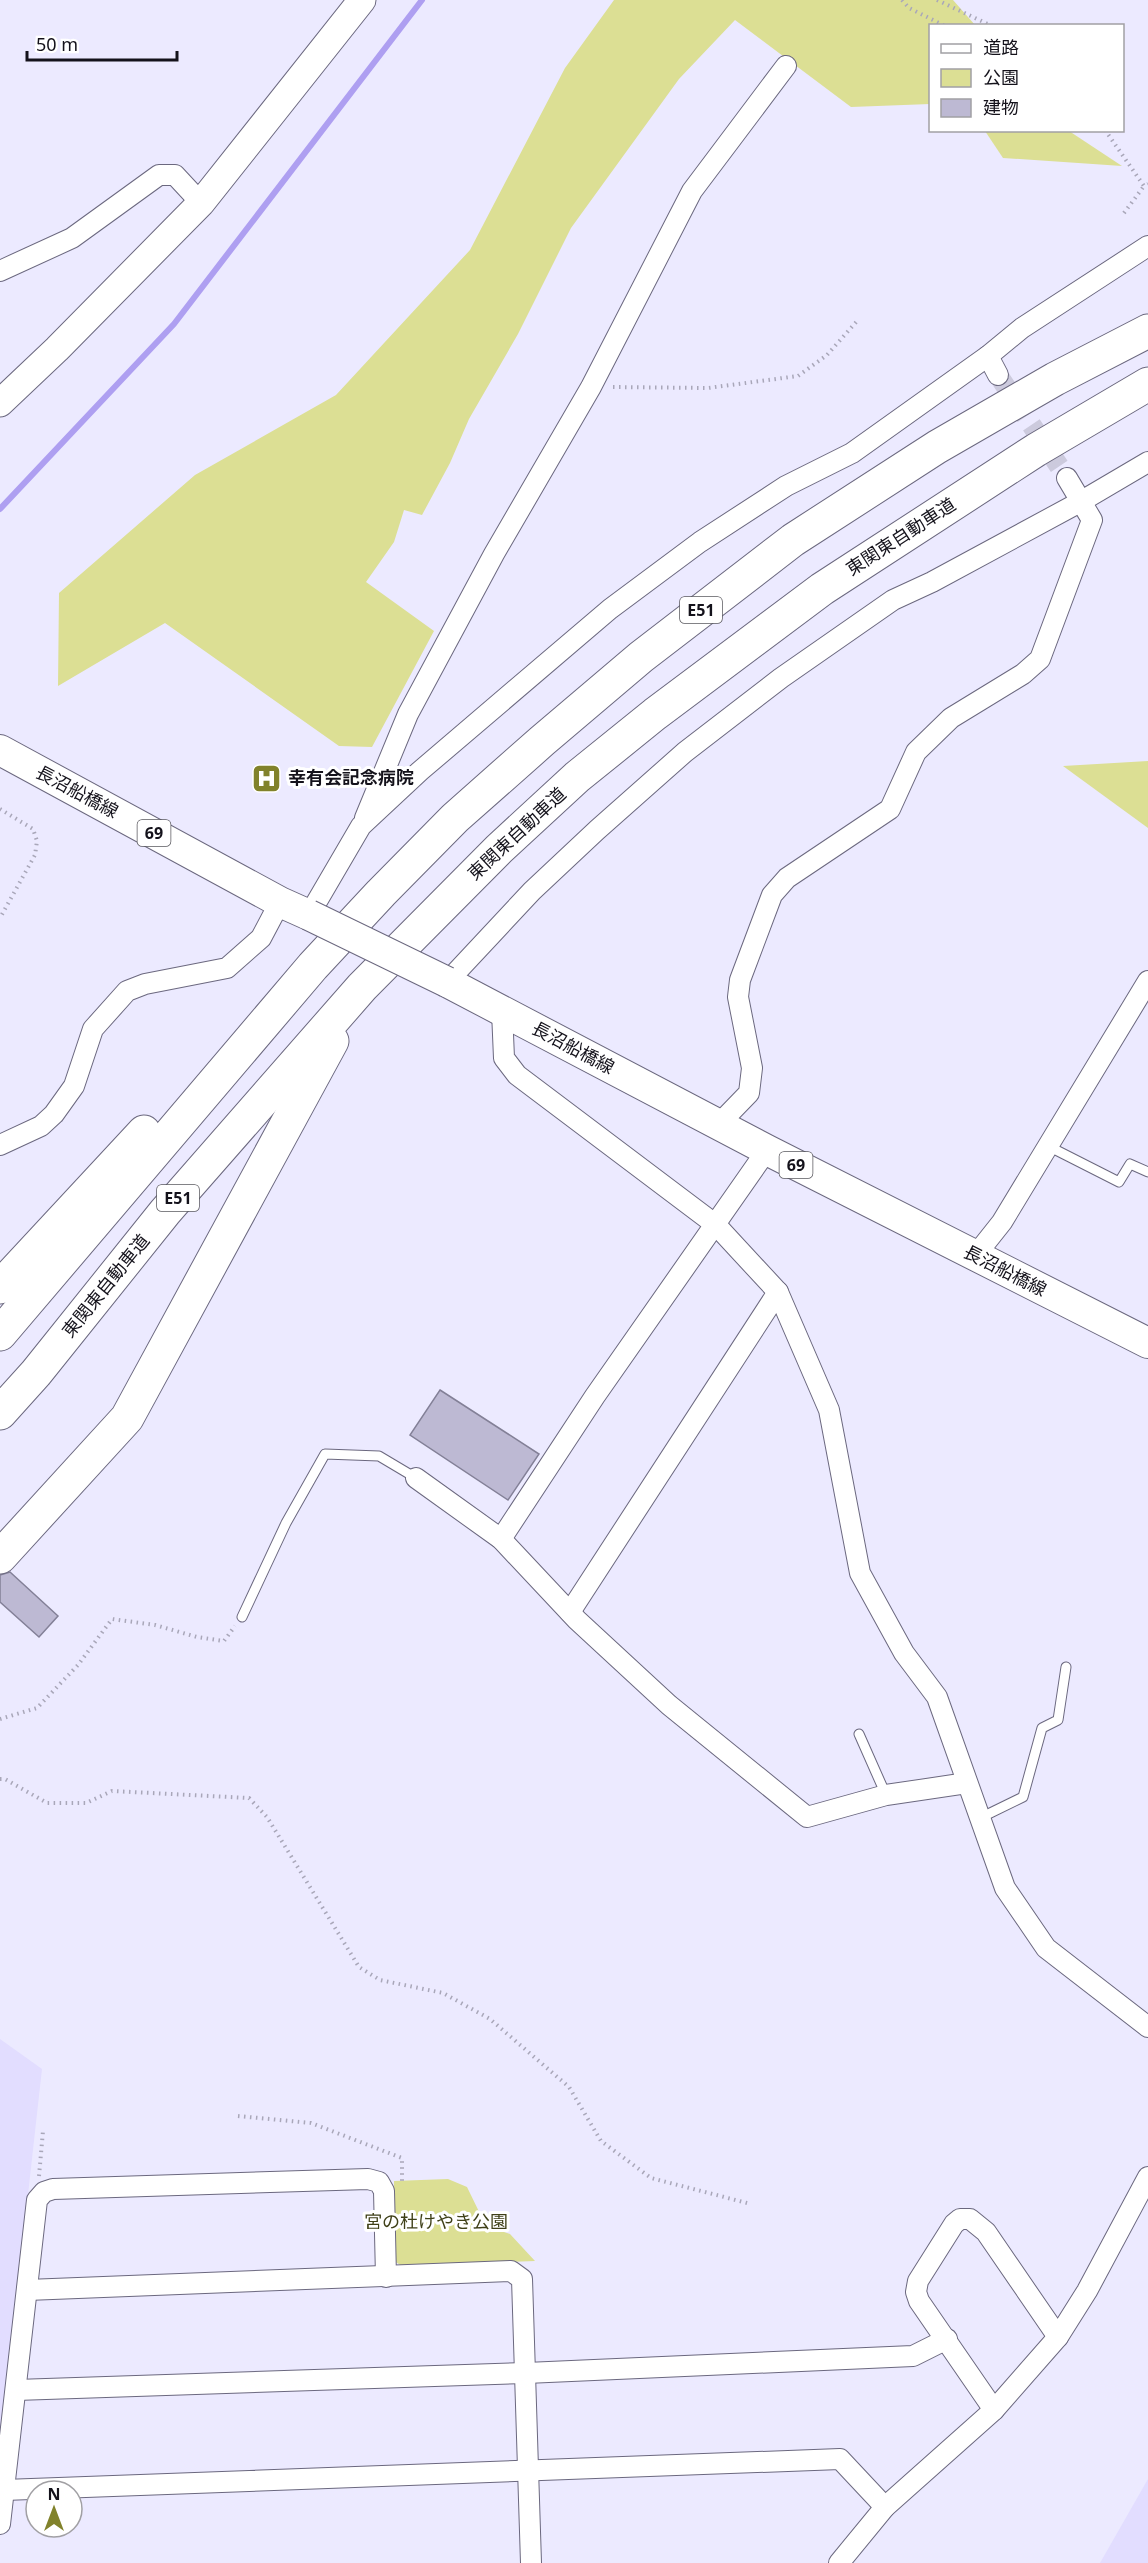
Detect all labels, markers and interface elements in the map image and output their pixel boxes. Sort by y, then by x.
scale bar [27,24,177,62]
legend [929,24,1124,132]
text: 50 m [36,32,78,56]
text: 道路 [983,35,1019,59]
text: 公園 [983,65,1019,89]
text: 建物 [983,95,1019,119]
street label: 東関東自動車道 [841,492,960,581]
road number: E51 [680,597,722,623]
street label: 長沼船橋線 [32,759,123,823]
hospital icon: 幸有会記念病院 [251,762,283,794]
place label: 幸有会記念病院 [288,765,414,789]
street label: 東関東自動車道 [462,782,571,885]
road number: 69 [138,820,170,846]
street label: 長沼船橋線 [528,1015,619,1079]
road number: 69 [780,1152,812,1178]
road number: E51 [157,1185,199,1211]
street label: 東関東自動車道 [56,1229,154,1342]
street label: 長沼船橋線 [960,1239,1051,1301]
park label: 宮の杜けやき公園 [364,2209,508,2233]
north arrow [24,2479,84,2539]
text: N [47,2483,61,2505]

